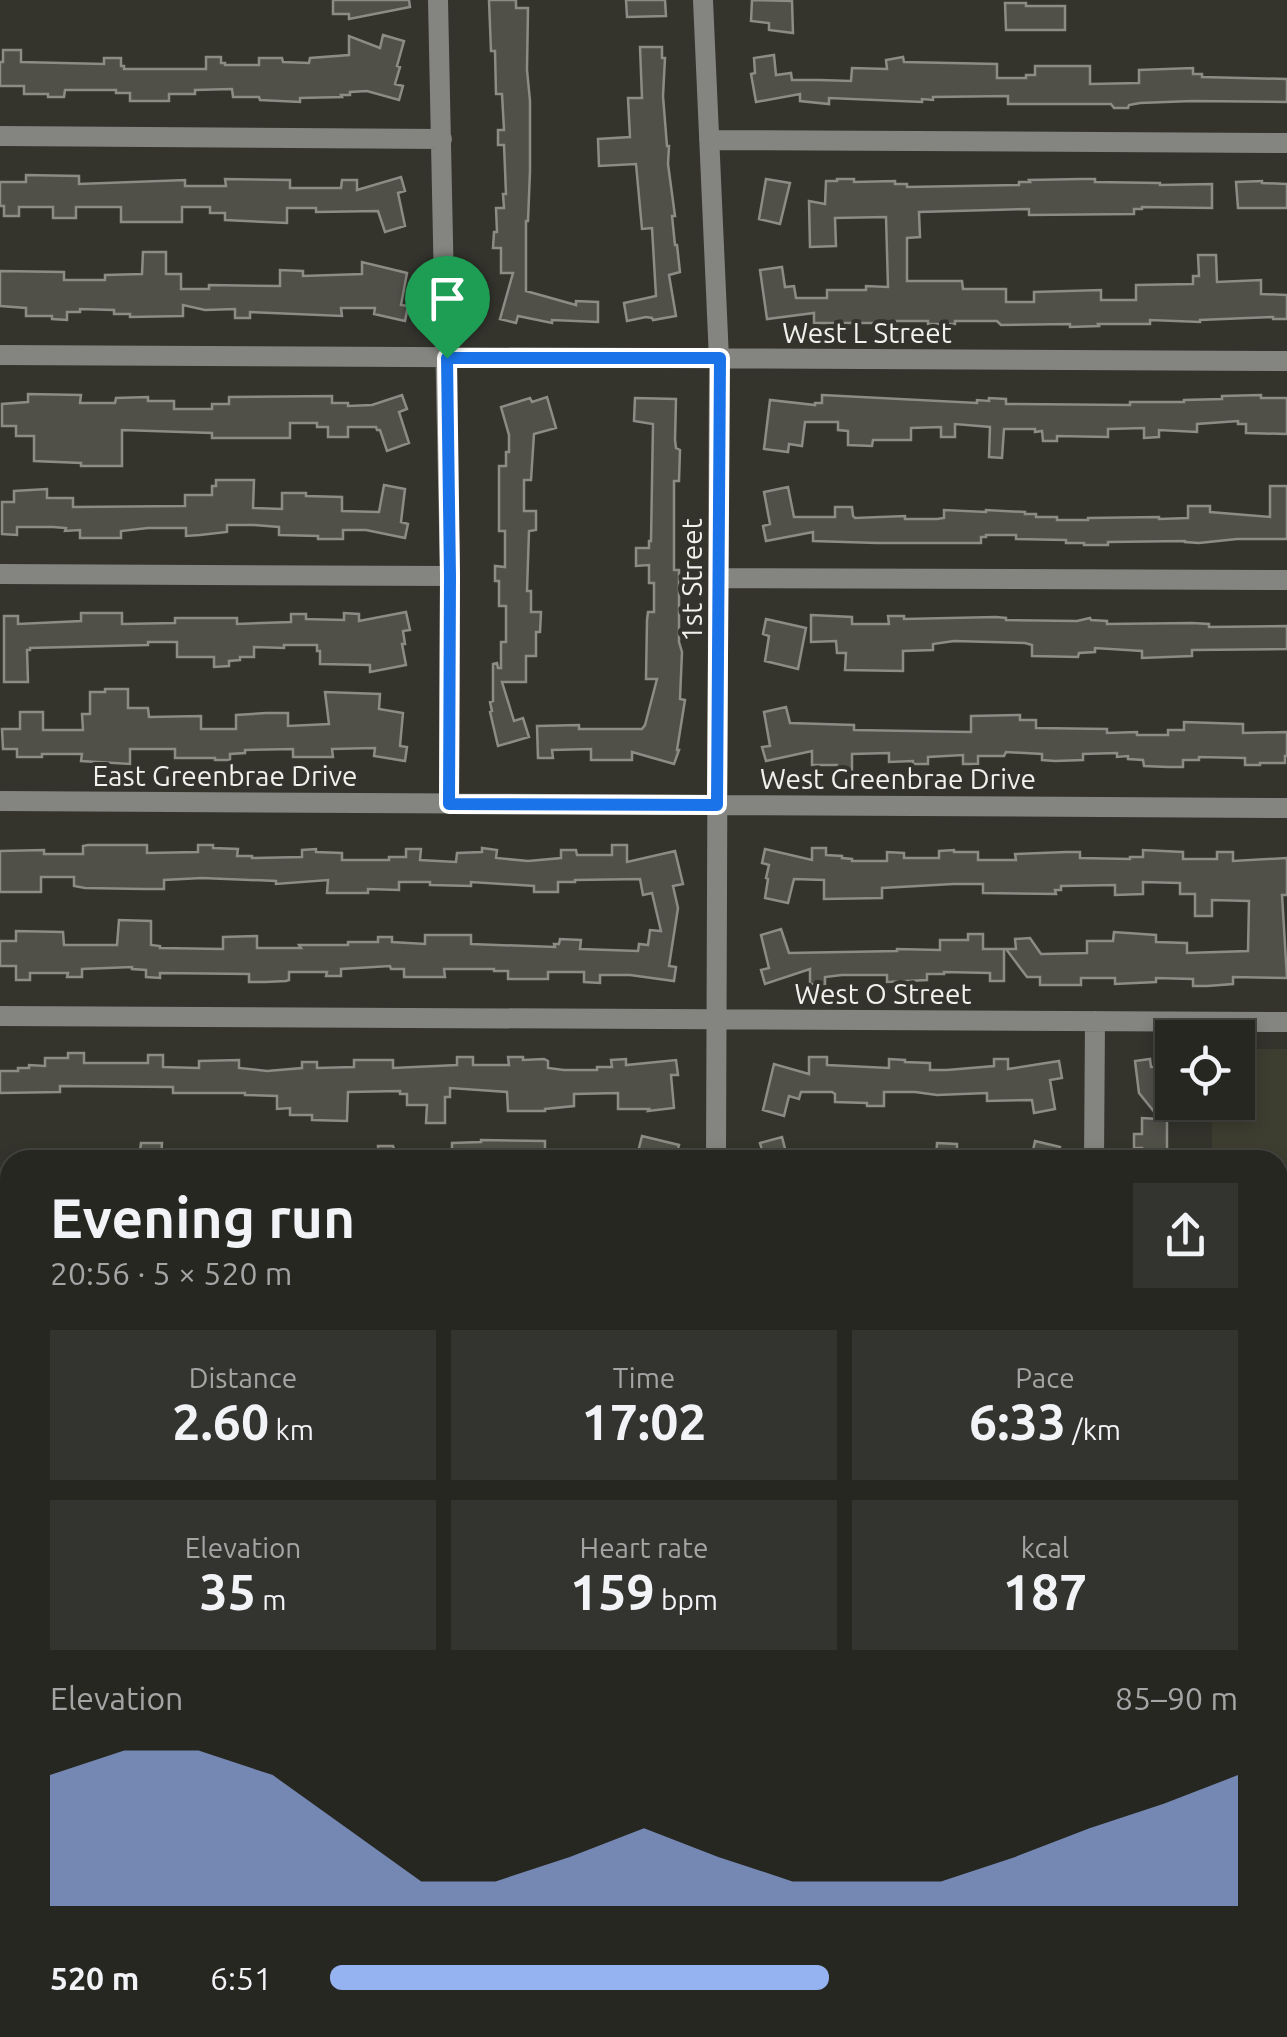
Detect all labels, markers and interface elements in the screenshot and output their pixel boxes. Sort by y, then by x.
pin [405,256,490,359]
icon: arrive [420,271,475,326]
street label: West L Street [782,317,952,348]
street label: 1st Street [676,518,707,642]
street label: East Greenbrae Drive [92,760,358,791]
street label: West Greenbrae Drive [760,763,1036,794]
street label: West O Street [795,978,971,1009]
map controls [1155,1020,1255,1120]
button: locate [1155,1020,1255,1120]
button: share [1133,1183,1238,1288]
text: Evening run [50,1187,355,1248]
text: 20:56 · 5 × 520 m [50,1255,292,1291]
text: Distance [189,1362,297,1393]
text: Time [613,1362,675,1393]
text: Pace [1015,1362,1075,1393]
text: 2.60 [172,1393,269,1449]
text: 17:02 [581,1393,707,1449]
text: 6:33 [969,1393,1066,1449]
text: km [269,1414,314,1445]
text: /km [1066,1414,1121,1445]
text: Elevation [185,1532,301,1563]
text: Heart rate [580,1532,708,1563]
text: kcal [1021,1532,1069,1563]
text: 35 [200,1563,256,1619]
text: 159 [570,1563,655,1619]
text: 187 [1003,1563,1087,1619]
text: m [256,1584,286,1615]
text: bpm [655,1584,718,1615]
text: Elevation [50,1680,183,1716]
text: 85–90 m [1115,1680,1238,1716]
text: 520 m [50,1960,139,1996]
text: 6:51 [210,1960,272,1996]

